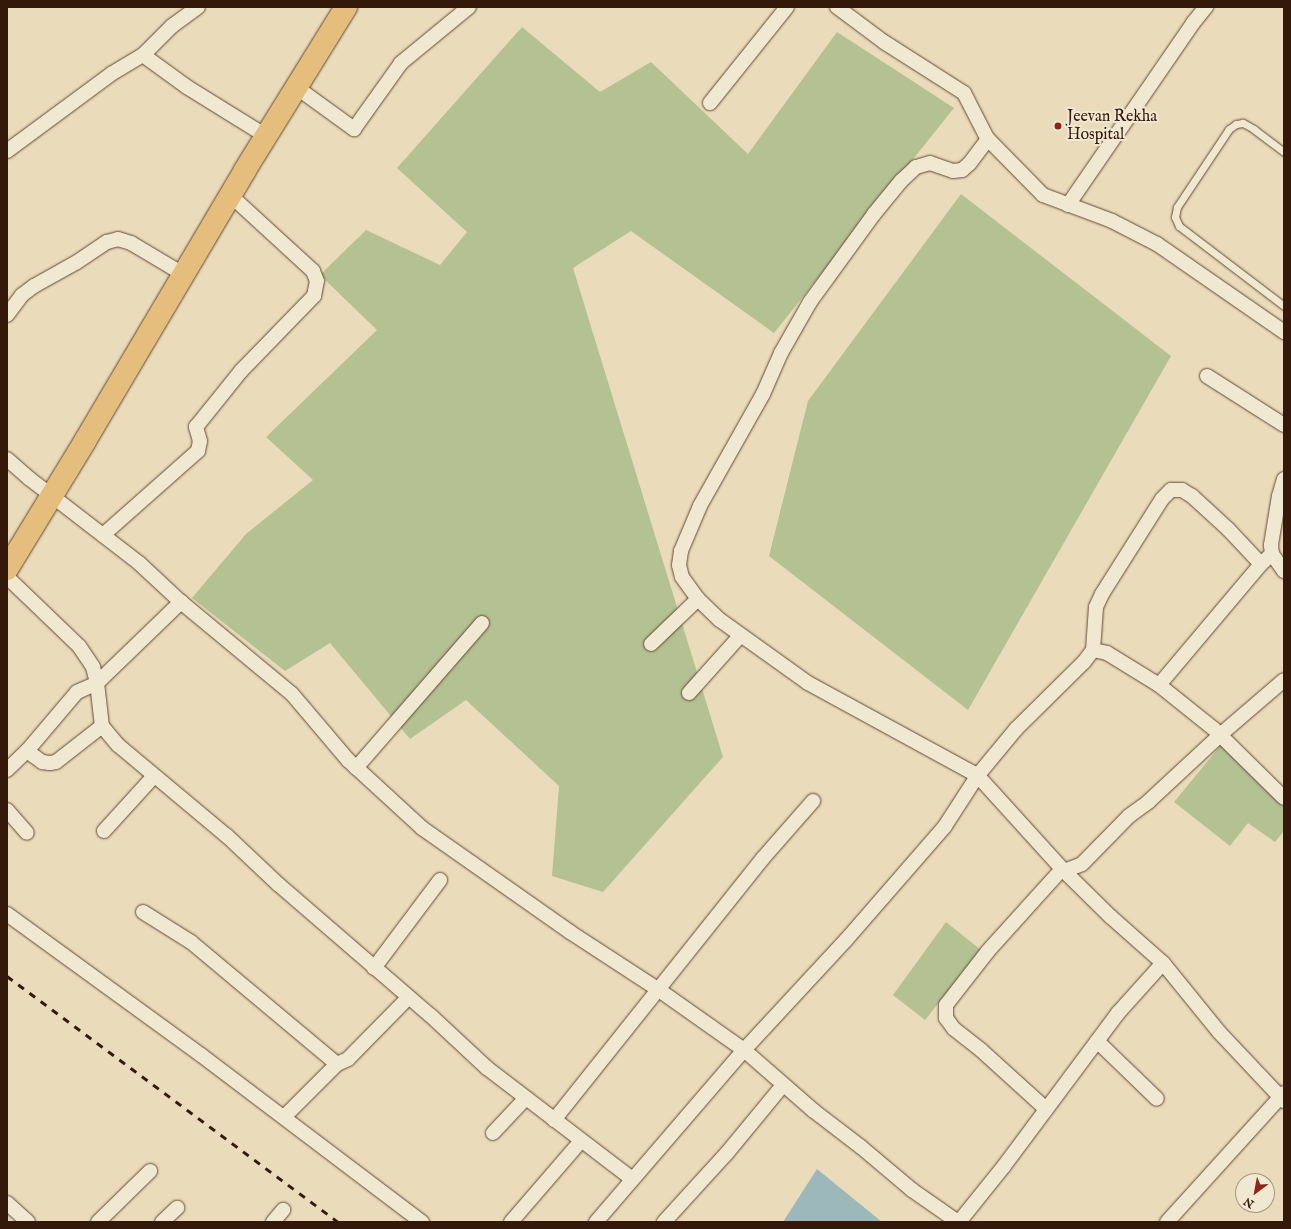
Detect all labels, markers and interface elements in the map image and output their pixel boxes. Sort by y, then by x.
place label: Jeevan Rekha Hospital [1067,107,1157,145]
marker: Jeevan Rekha Hospital [1052,120,1064,132]
north arrow [1235,1173,1275,1213]
text: N [1241,1194,1257,1211]

